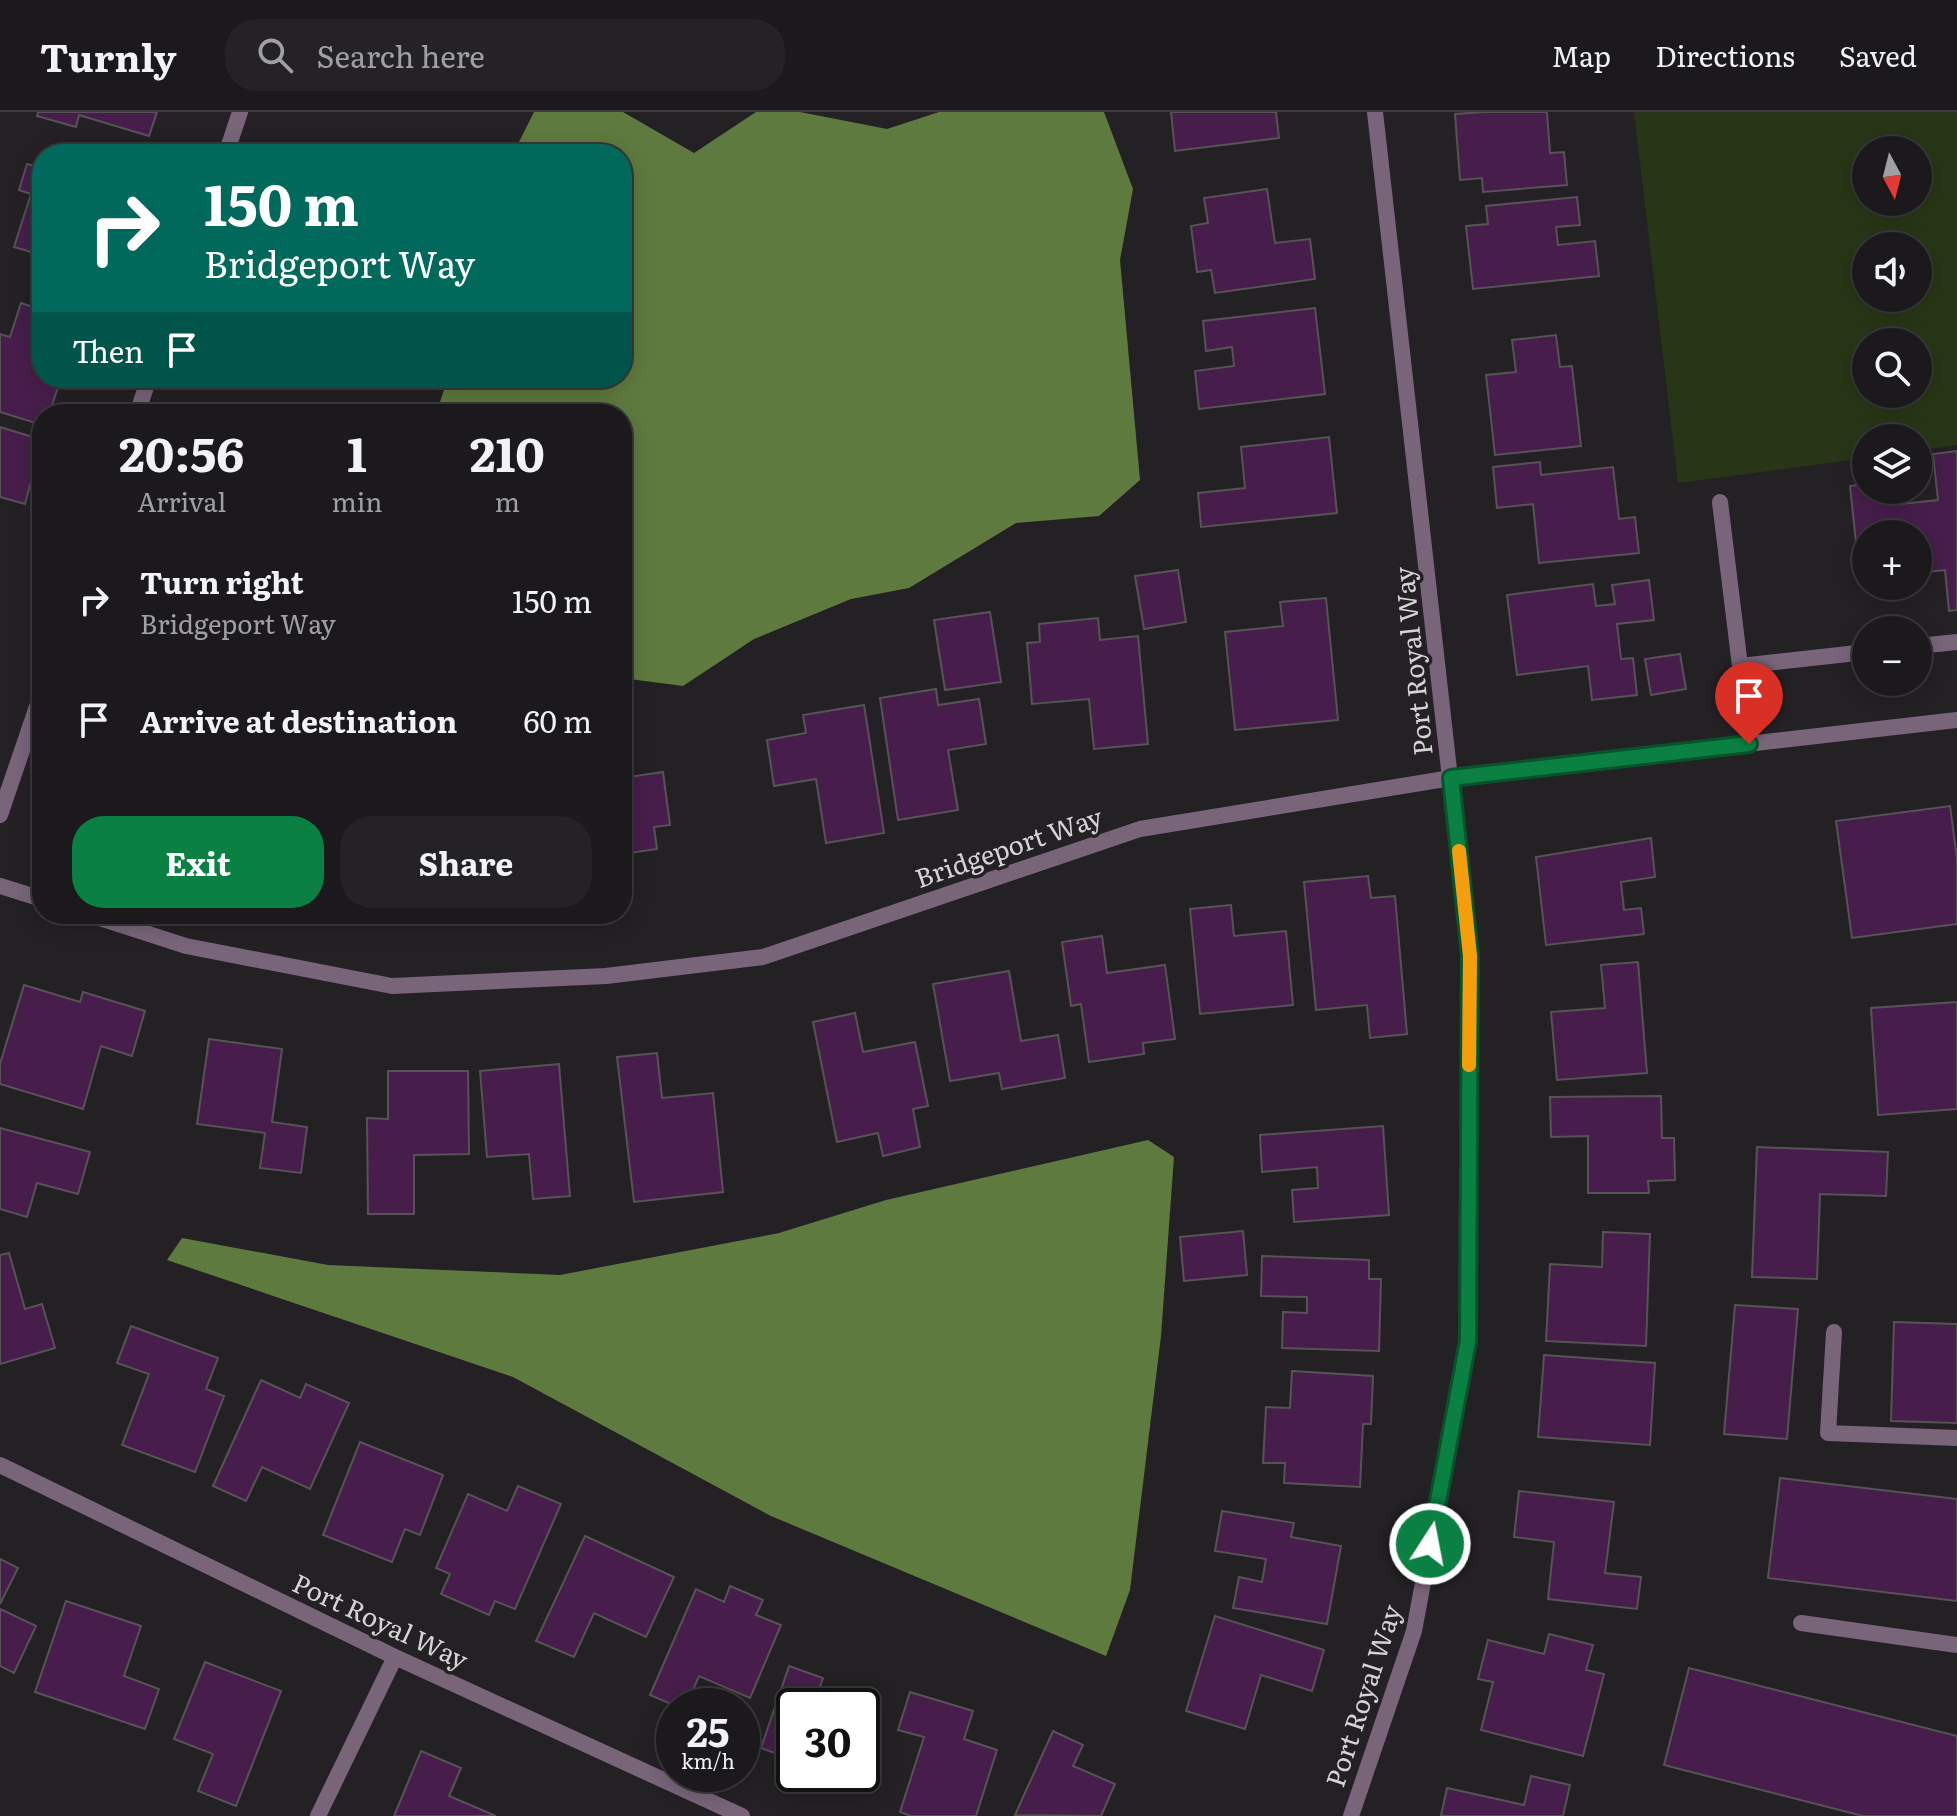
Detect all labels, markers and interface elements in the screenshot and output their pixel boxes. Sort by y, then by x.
search box [225,19,785,91]
text: Turnly [40,27,177,84]
icon: search [253,33,297,77]
text: Search here [317,33,485,77]
text: Map [1552,34,1611,76]
text: Directions [1655,34,1795,76]
text: Saved [1839,34,1917,76]
north arrow [1852,136,1932,216]
map controls [1852,136,1932,696]
text: 150 m [204,160,359,243]
icon: right [72,176,176,280]
button: sound [1852,232,1932,312]
text: Bridgeport Way [204,236,475,289]
text: Then [72,328,144,372]
icon: arrive [160,328,204,372]
button: search [1852,328,1932,408]
text: 20:56 [119,416,244,487]
text: 1 [347,416,367,487]
text: 210 [470,416,545,487]
button: layers [1852,424,1932,504]
text: Arrival [137,481,226,520]
text: min [331,481,383,520]
text: m [495,481,520,520]
button: + [1852,520,1932,600]
text: Turn right [140,559,304,603]
street label: Port Royal Way [1382,565,1441,758]
icon: right [72,578,116,622]
text: 150 m [512,578,592,622]
text: Bridgeport Way [140,603,336,642]
button: − [1852,616,1932,696]
pin [1715,662,1783,744]
icon: arrive [1727,674,1771,718]
icon: arrive [72,698,116,742]
text: Arrive at destination [140,698,457,742]
text: 60 m [523,698,592,742]
street label: Bridgeport Way [909,795,1107,896]
button: Exit [72,816,324,908]
button: Share [340,816,592,908]
position arrow [1388,1502,1472,1586]
street label: Port Royal Way [287,1562,475,1677]
street label: Port Royal Way [1314,1599,1409,1791]
speed limit sign: 30 [776,1688,880,1792]
text: 25 [686,1700,730,1759]
text: km/h [681,1745,735,1775]

